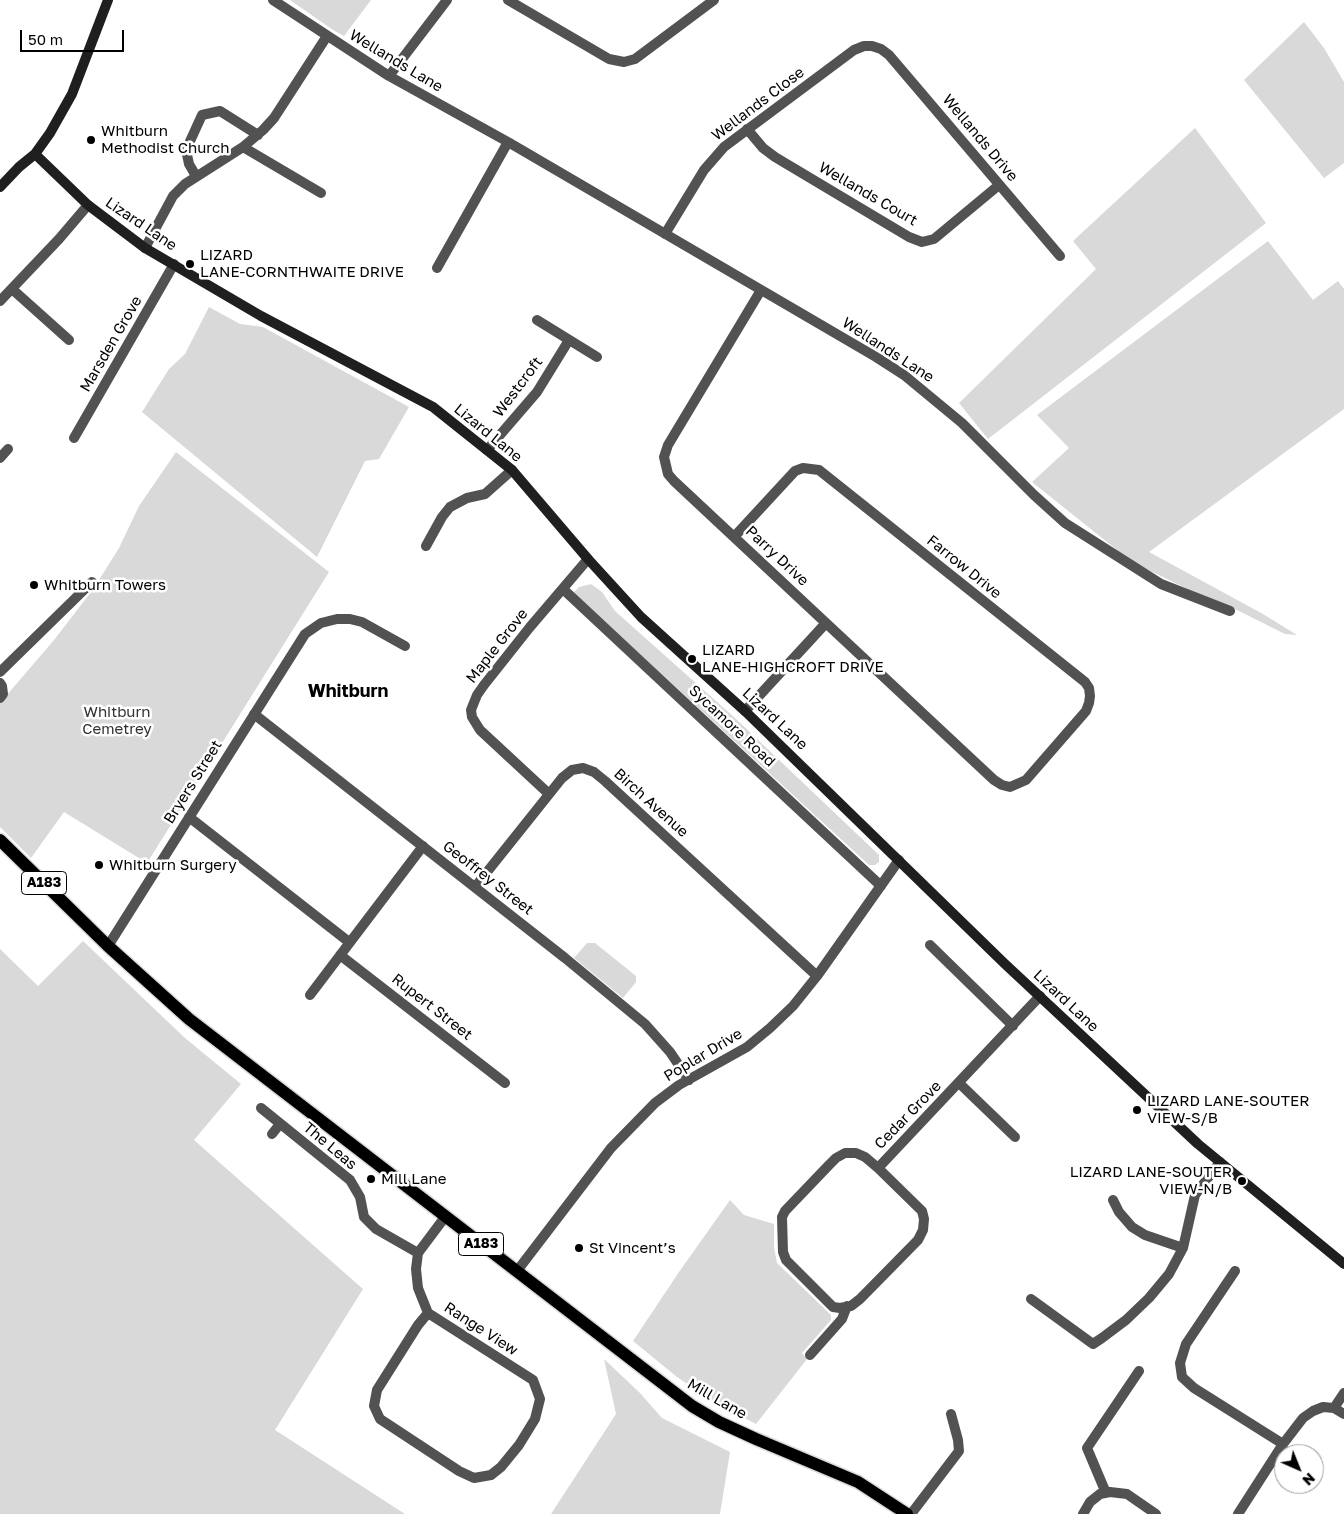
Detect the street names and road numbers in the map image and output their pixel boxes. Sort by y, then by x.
street label: Wellands Lane [346,26,446,96]
street label: Wellands Close [708,63,808,145]
street label: Wellands Drive [938,91,1022,185]
street label: Wellands Court [815,158,921,230]
street label: Lizard Lane [102,193,180,255]
street label: Marsden Grove [76,293,146,395]
street label: Wellands Lane [839,314,937,386]
street label: Westcroft [490,353,546,421]
street label: Lizard Lane [450,400,526,466]
street label: Parry Drive [742,522,812,590]
street label: Farrow Drive [923,532,1005,602]
street label: Maple Grove [462,605,532,687]
street label: Sycamore Road [685,681,779,771]
street label: Lizard Lane [739,684,811,754]
street label: Bryers Street [160,737,226,827]
street label: Birch Avenue [610,765,692,841]
street label: Geoffrey Street [439,837,537,919]
road number: A183 [22,871,66,894]
street label: Lizard Lane [1030,966,1102,1036]
street label: Rupert Street [388,970,476,1044]
street label: Poplar Drive [661,1025,745,1085]
street label: Cedar Grove [871,1077,945,1153]
street label: The Leas [300,1118,360,1174]
road number: A183 [458,1232,504,1256]
street label: Range View [441,1299,521,1359]
street label: Mill Lane [684,1375,750,1423]

